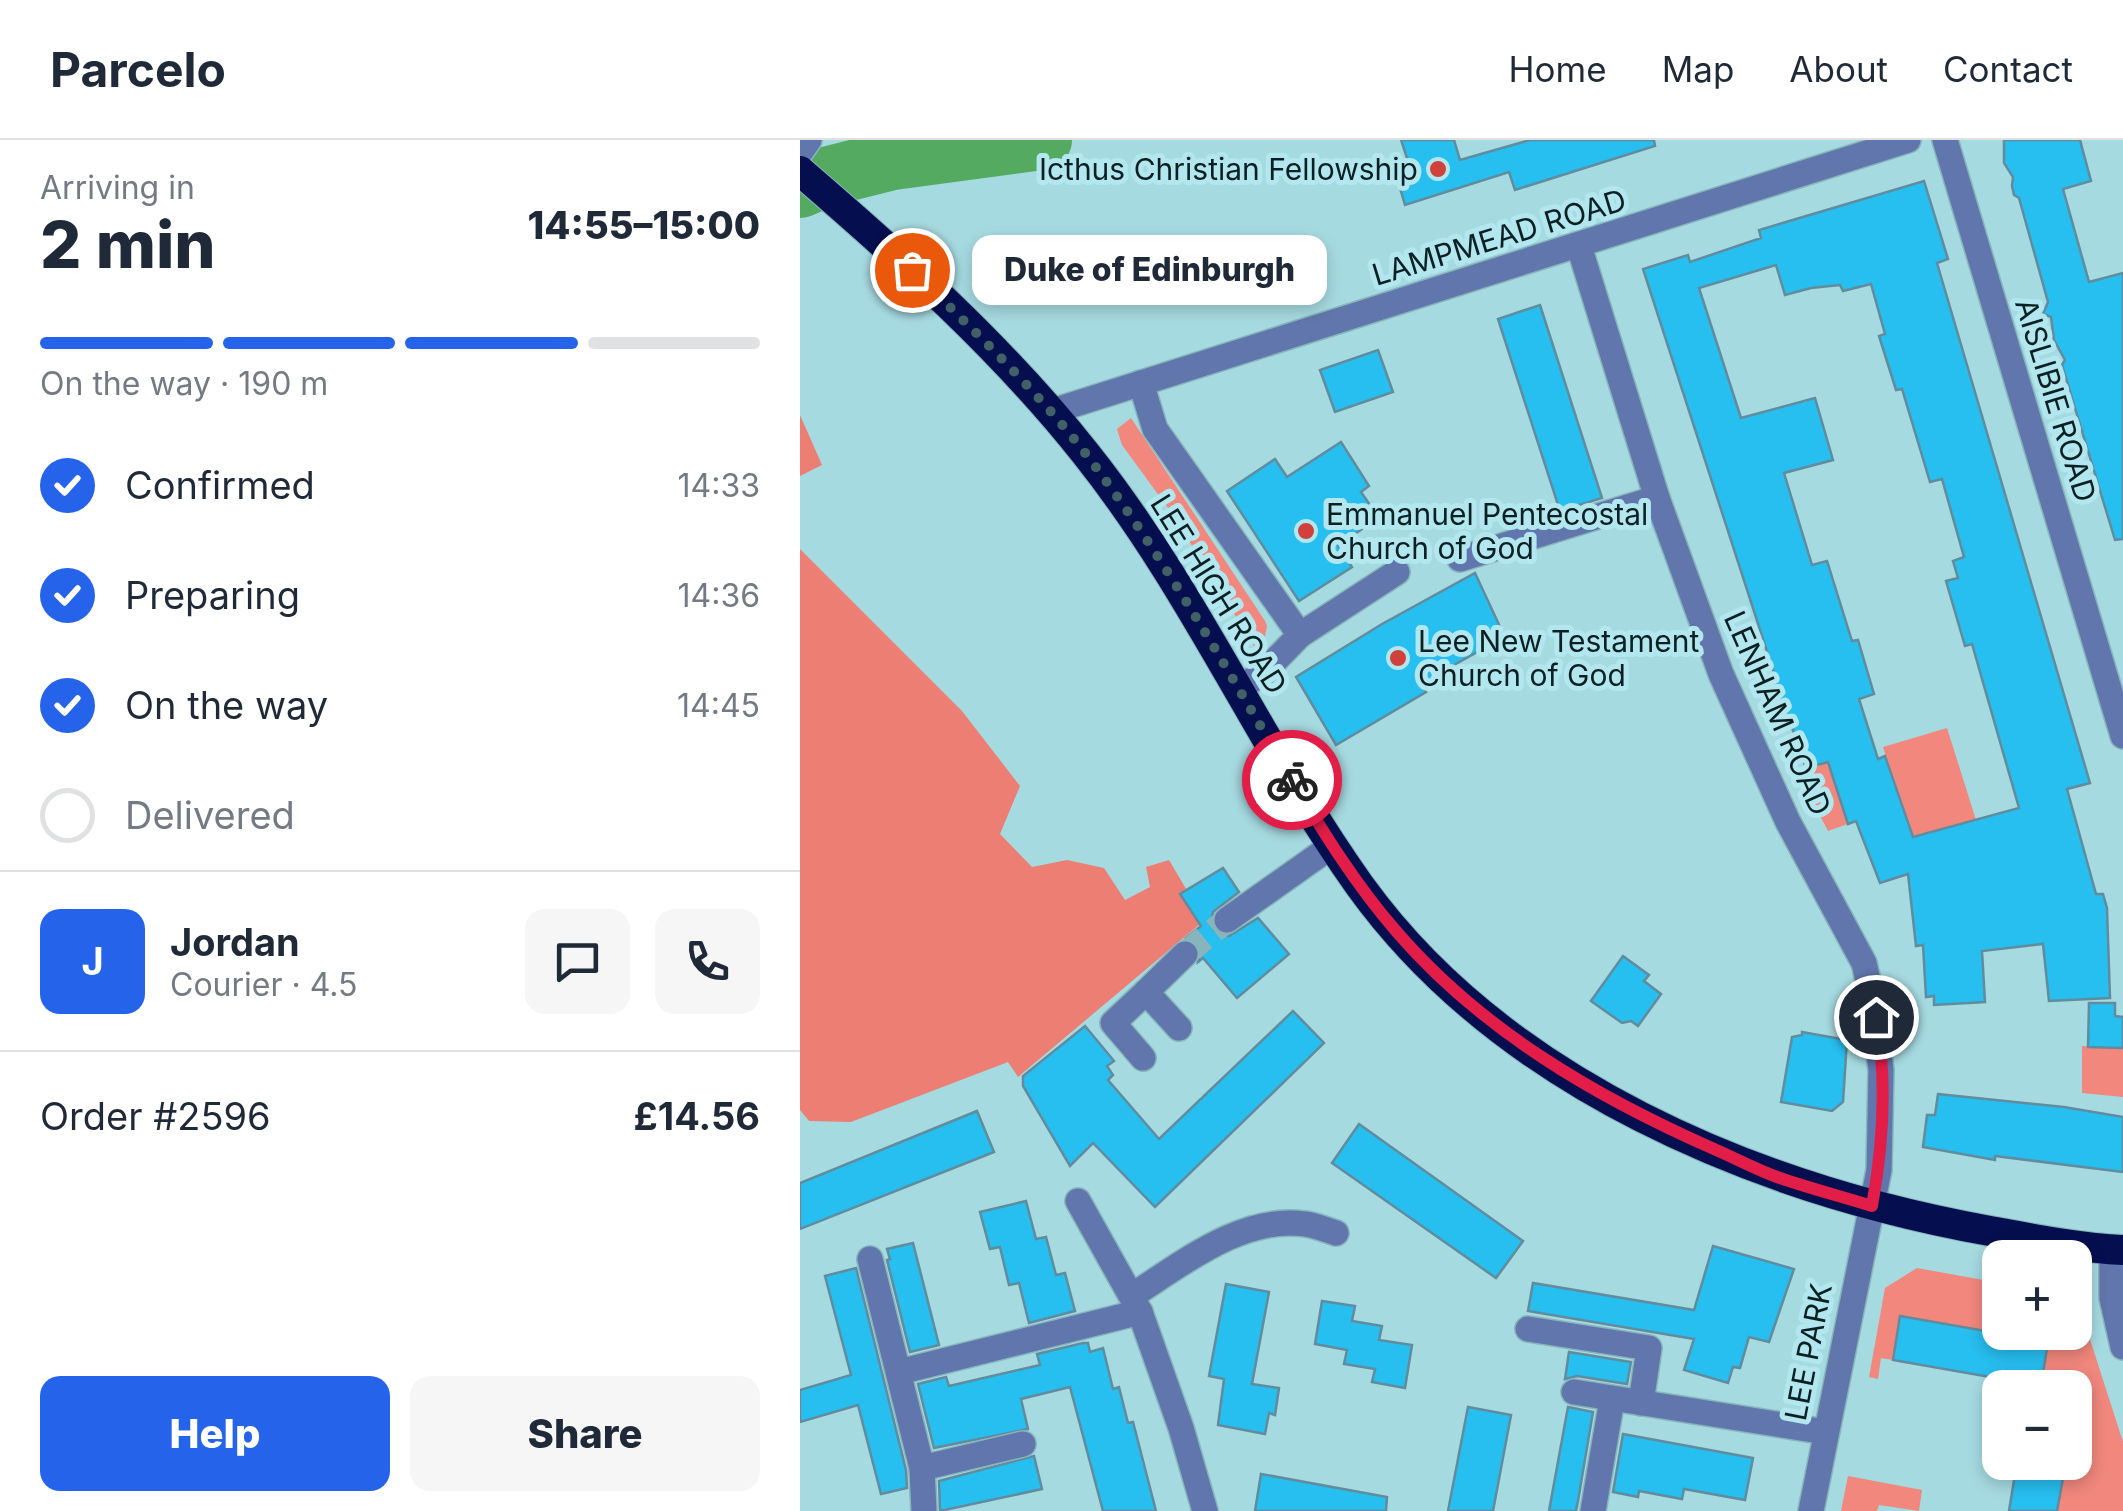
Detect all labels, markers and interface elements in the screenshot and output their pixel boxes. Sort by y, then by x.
text: Parcelo [50,40,226,99]
text: Home [1509,48,1607,90]
text: Map [1662,48,1734,90]
text: About [1789,48,1888,90]
text: Contact [1943,48,2073,90]
place label: Icthus Christian Fellowship [1039,151,1418,187]
marker: Icthus Christian Fellowship [1427,158,1449,180]
text: Arriving in [40,168,195,207]
street label: LAMPMEAD ROAD [1368,181,1630,293]
text: 14:55–15:00 [528,202,760,248]
text: 2 min [40,205,216,284]
pin [870,228,955,313]
callout: Duke of Edinburgh [972,235,1327,305]
icon: bag [885,243,940,298]
text: Duke of Edinburgh [1004,250,1295,289]
street label: AISLIBIE ROAD [2008,294,2104,506]
text: On the way · 190 m [40,364,328,403]
icon: check [40,458,95,513]
text: Confirmed [125,462,315,508]
text: 14:33 [678,466,760,505]
street label: LEE HIGH ROAD [1143,488,1295,700]
place label: Emmanuel Pentecostal Church of God [1326,496,1648,566]
marker: Emmanuel Pentecostal Church of God [1295,520,1317,542]
icon: check [40,568,95,623]
text: Preparing [125,572,300,618]
text: 14:36 [677,576,760,615]
street label: LENHAM ROAD [1717,605,1839,821]
place label: Lee New Testament Church of God [1418,623,1700,693]
marker: Lee New Testament Church of God [1387,647,1409,669]
icon: check [40,678,95,733]
text: On the way [125,682,328,728]
text: 14:45 [677,686,760,725]
courier [1242,730,1342,830]
icon: bike [1265,753,1320,808]
text: Delivered [125,792,295,838]
button: chat [525,909,630,1014]
button: phone [655,909,760,1014]
text: Jordan [170,919,300,965]
text: J [81,938,104,984]
text: Courier · 4.5 [170,965,358,1004]
pin [1834,975,1919,1060]
icon: home [1849,990,1904,1045]
text: Order #2596 [40,1093,271,1139]
text: £14.56 [634,1093,760,1139]
map controls [1982,1240,2092,1480]
button: + [1982,1240,2092,1350]
street label: LEE PARK [1777,1281,1839,1423]
button: − [1982,1370,2092,1480]
button: Help [40,1376,390,1491]
button: Share [410,1376,760,1491]

